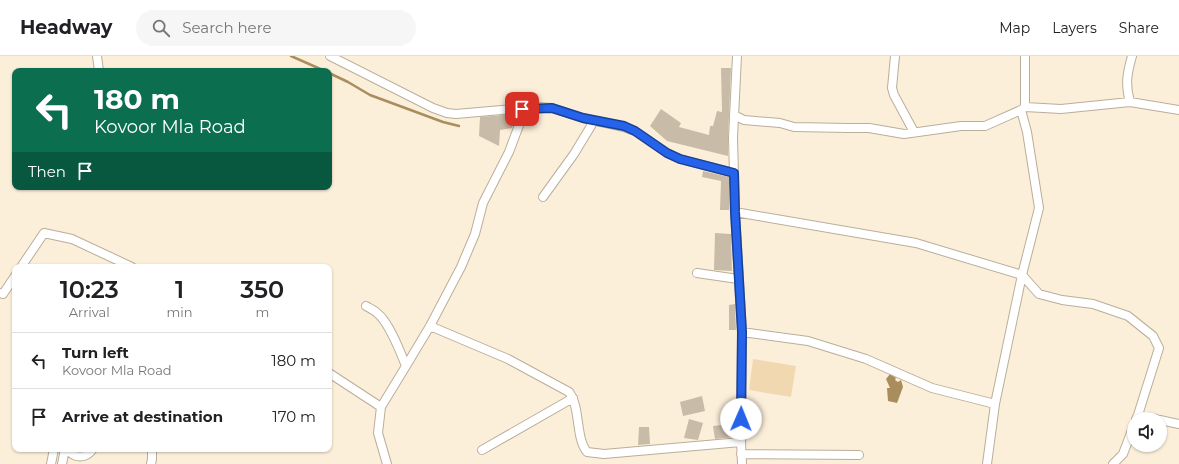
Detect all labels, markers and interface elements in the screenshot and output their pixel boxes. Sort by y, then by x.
search box [136,10,416,46]
text: Headway [20,16,112,39]
icon: search [150,17,172,39]
text: Search here [182,18,272,37]
text: Map [999,19,1030,37]
text: Layers [1052,19,1097,37]
text: Share [1119,19,1159,37]
text: 180 m [94,82,180,116]
icon: left [28,84,80,136]
pin [505,92,539,126]
icon: arrive [511,98,533,120]
text: Kovoor Mla Road [94,116,246,138]
icon: arrive [74,160,96,182]
text: Then [28,162,66,181]
text: 10:23 [60,275,119,304]
text: 1 [175,275,184,304]
text: 350 [240,275,284,304]
text: Arrival [69,304,110,320]
text: min [167,304,193,320]
text: m [255,304,269,320]
text: Turn left [62,343,129,362]
icon: left [28,350,50,372]
text: 180 m [271,351,316,370]
text: Kovoor Mla Road [62,362,172,378]
position arrow [720,398,762,440]
icon: arrive [28,406,50,428]
text: Arrive at destination [62,407,223,426]
text: 170 m [272,407,316,426]
map controls [1127,412,1167,452]
button: sound [1127,412,1167,452]

